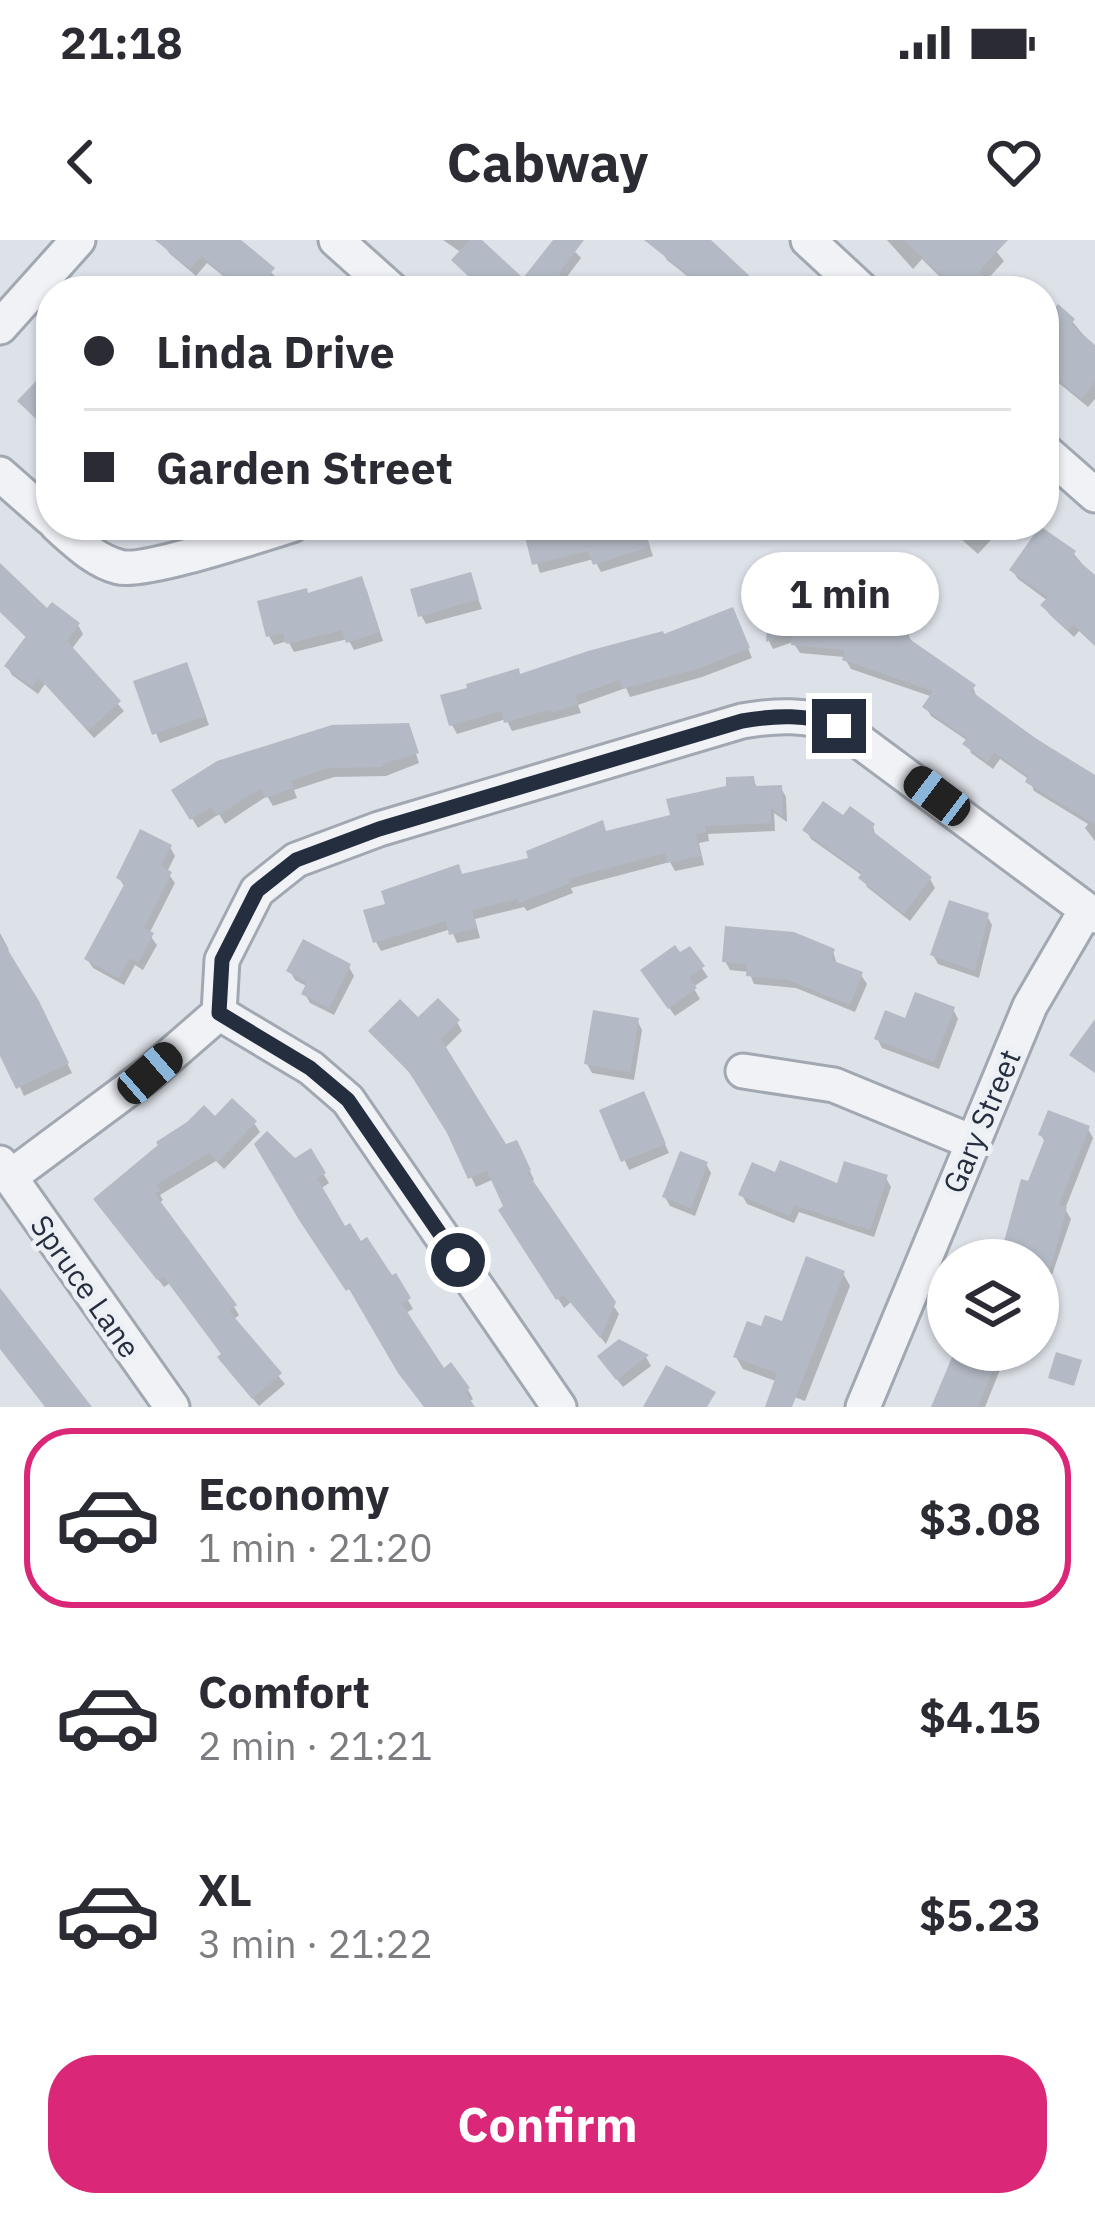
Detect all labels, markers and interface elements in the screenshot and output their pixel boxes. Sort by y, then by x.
text: 21:18 [60,13,183,71]
text: Cabway [447,127,648,197]
icon: back [48,129,114,195]
icon: heart [981,129,1047,195]
text: Linda Drive [156,322,395,380]
text: Garden Street [156,438,453,496]
callout: 1 min [740,552,938,636]
text: 1 min [789,568,891,619]
route end [812,699,866,753]
car [897,760,977,832]
car [111,1036,189,1110]
street label: Gary Street [933,1043,1029,1199]
street label: Spruce Lane [22,1207,150,1365]
route start [431,1233,485,1287]
map controls [927,1239,1059,1371]
button: layers [927,1239,1059,1371]
icon: car [54,1464,162,1572]
text: Economy [198,1464,389,1522]
text: $3.08 [919,1489,1041,1547]
text: 1 min · 21:20 [198,1522,433,1573]
icon: car [54,1662,162,1770]
text: Comfort [198,1662,370,1720]
text: $4.15 [919,1687,1041,1745]
text: 2 min · 21:21 [198,1720,433,1771]
icon: car [54,1860,162,1968]
text: XL [198,1860,252,1918]
text: $5.23 [919,1885,1041,1943]
text: 3 min · 21:22 [198,1918,433,1969]
button: Confirm [48,2055,1047,2193]

